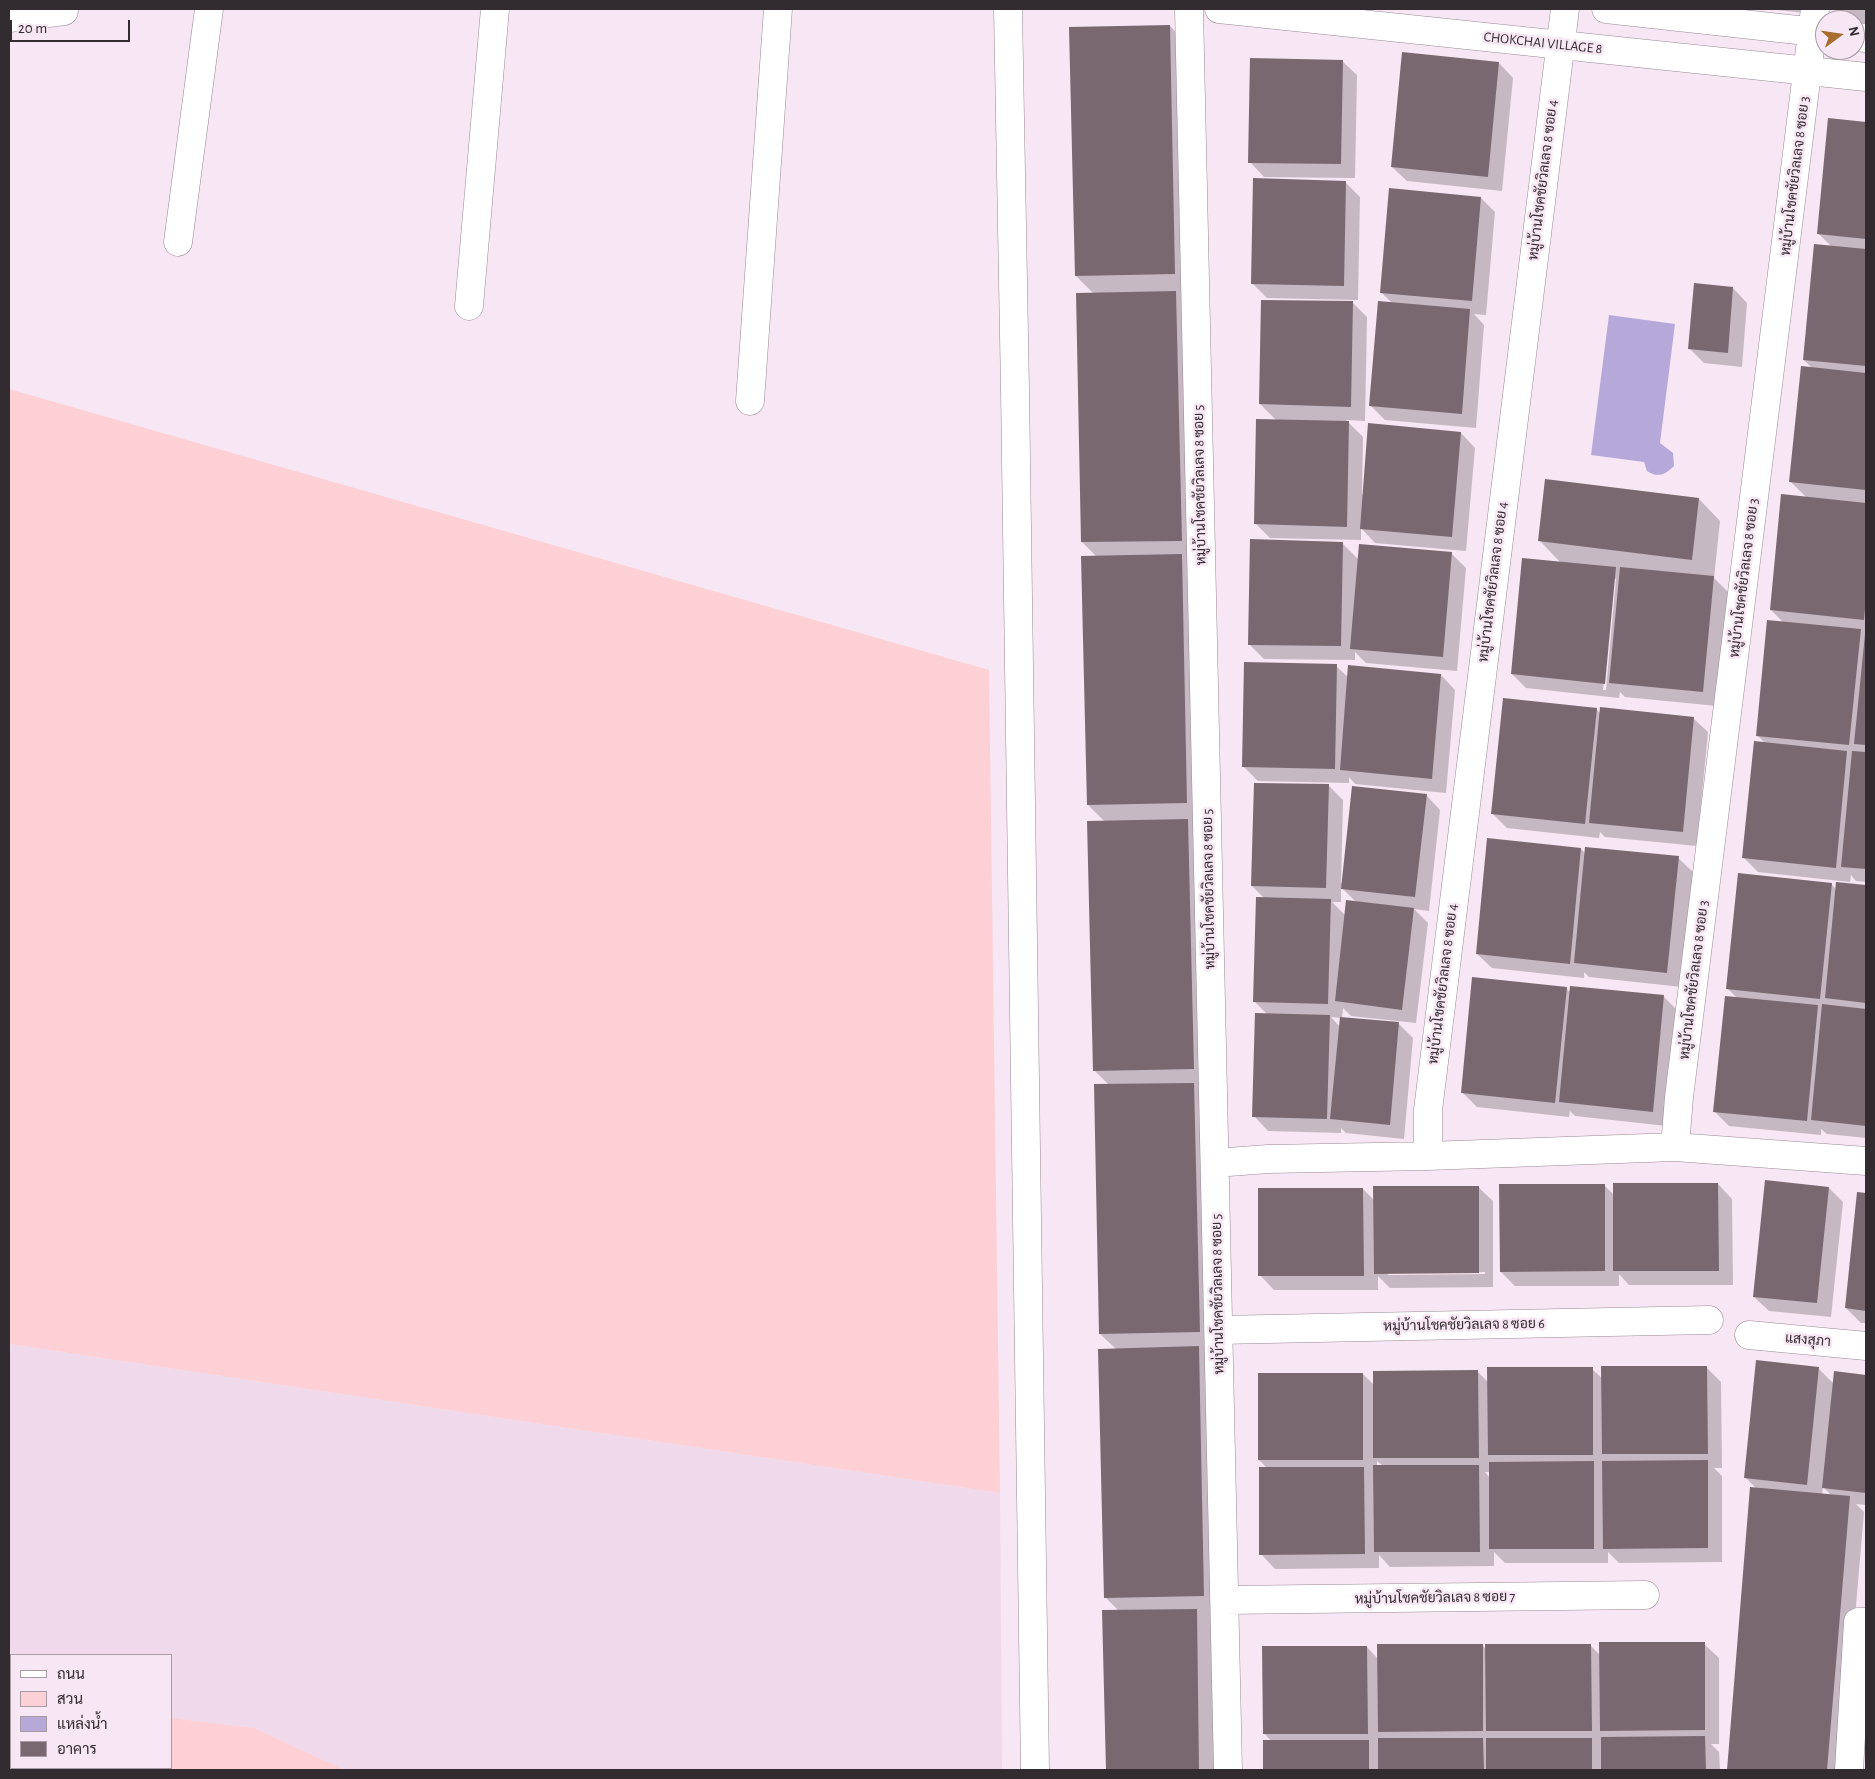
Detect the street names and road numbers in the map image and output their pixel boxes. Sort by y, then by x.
street label: CHOKCHAI VILLAGE 8 [1483,28,1603,58]
street label: หมู่บ้านโชคชัยวิลเลจ 8 ซอย 3 [1777,95,1813,257]
street label: หมู่บ้านโชคชัยวิลเลจ 8 ซอย 4 [1525,99,1561,261]
street label: หมู่บ้านโชคชัยวิลเลจ 8 ซอย 5 [1190,404,1210,566]
street label: หมู่บ้านโชคชัยวิลเลจ 8 ซอย 3 [1726,497,1762,659]
street label: หมู่บ้านโชคชัยวิลเลจ 8 ซอย 4 [1475,501,1511,663]
street label: หมู่บ้านโชคชัยวิลเลจ 8 ซอย 5 [1199,808,1219,970]
street label: หมู่บ้านโชคชัยวิลเลจ 8 ซอย 3 [1676,899,1712,1061]
street label: หมู่บ้านโชคชัยวิลเลจ 8 ซอย 4 [1425,903,1461,1065]
street label: หมู่บ้านโชคชัยวิลเลจ 8 ซอย 5 [1208,1213,1228,1375]
street label: หมู่บ้านโชคชัยวิลเลจ 8 ซอย 6 [1383,1315,1545,1335]
street label: แสงสุภา [1784,1330,1832,1350]
street label: หมู่บ้านโชคชัยวิลเลจ 8 ซอย 7 [1354,1588,1516,1608]

